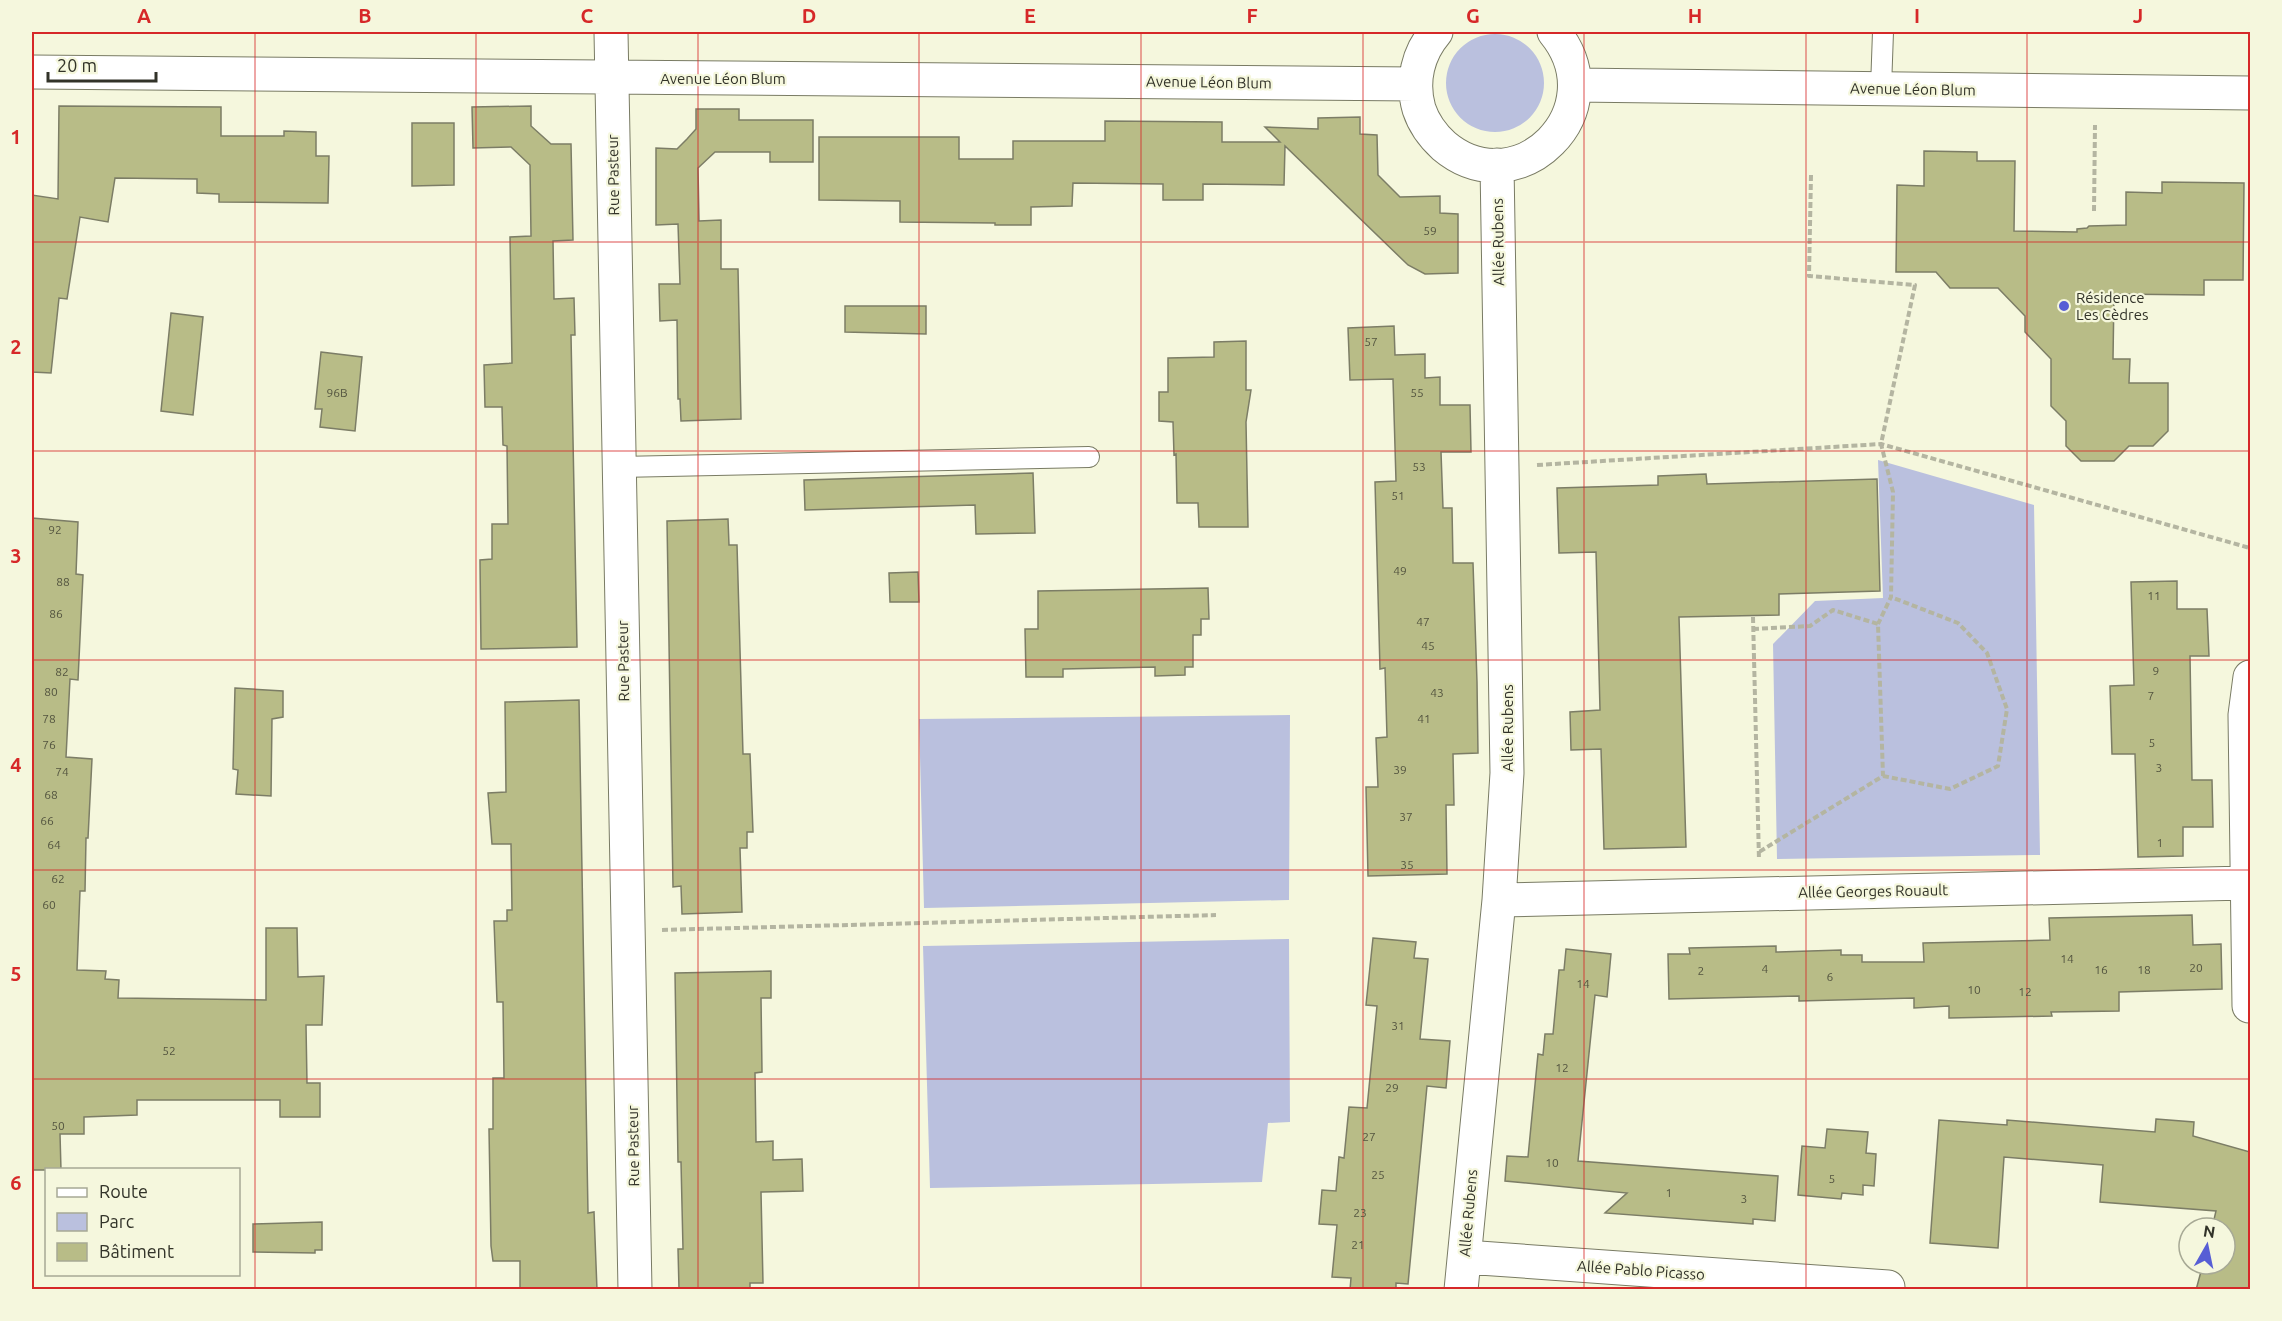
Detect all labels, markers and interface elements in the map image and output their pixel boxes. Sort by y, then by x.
text: A [137,4,151,27]
text: B [358,4,372,27]
text: C [581,4,594,27]
text: D [802,4,816,27]
text: E [1024,4,1036,27]
text: F [1246,4,1258,27]
text: G [1466,4,1480,27]
text: H [1688,4,1702,27]
text: I [1914,4,1920,27]
text: J [2133,4,2143,27]
scale bar [48,45,156,83]
text: 20 m [57,55,97,75]
street label: Avenue Léon Blum [660,70,786,87]
street label: Avenue Léon Blum [1146,72,1272,92]
street label: Avenue Léon Blum [1850,79,1976,99]
text: 1 [10,125,22,148]
street label: Rue Pasteur [604,134,622,216]
street label: Allée Rubens [1489,198,1507,286]
house number: 59 [1423,224,1437,237]
place label: Résidence Les Cèdres [2076,289,2149,323]
marker: Résidence Les Cèdres [2057,299,2071,313]
text: 2 [10,335,22,358]
house number: 57 [1364,335,1378,348]
house number: 96B [326,386,348,399]
house number: 55 [1410,386,1424,399]
house number: 53 [1412,460,1426,473]
house number: 51 [1391,489,1405,502]
house number: 92 [48,523,62,536]
text: 3 [10,544,22,567]
house number: 49 [1393,564,1407,577]
house number: 88 [56,575,70,588]
house number: 11 [2147,589,2161,602]
house number: 86 [49,607,63,620]
house number: 47 [1416,615,1430,628]
street label: Rue Pasteur [614,620,632,702]
house number: 45 [1421,639,1435,652]
house number: 9 [2153,664,2159,677]
house number: 82 [55,665,69,678]
street label: Allée Rubens [1499,684,1516,772]
house number: 80 [44,685,58,698]
house number: 43 [1430,686,1444,699]
house number: 7 [2148,689,2154,702]
house number: 78 [42,712,56,725]
house number: 41 [1417,712,1431,725]
house number: 5 [2149,736,2155,749]
house number: 76 [42,738,56,751]
text: 4 [10,753,22,776]
house number: 3 [2156,761,2162,774]
house number: 39 [1393,763,1407,776]
house number: 74 [55,765,69,778]
house number: 68 [44,788,58,801]
house number: 37 [1399,810,1413,823]
house number: 66 [40,814,54,827]
house number: 1 [2157,836,2163,849]
house number: 64 [47,838,61,851]
house number: 35 [1400,858,1414,871]
house number: 62 [51,872,65,885]
street label: Allée Georges Rouault [1798,881,1948,901]
house number: 60 [42,898,56,911]
house number: 14 [2060,952,2074,965]
house number: 20 [2189,961,2203,974]
text: 5 [10,962,22,985]
house number: 4 [1762,962,1769,975]
house number: 16 [2094,963,2108,976]
house number: 18 [2137,963,2151,976]
house number: 2 [1698,964,1704,977]
house number: 6 [1827,970,1834,983]
house number: 14 [1576,977,1590,990]
house number: 10 [1967,983,1981,996]
house number: 12 [2018,985,2032,998]
house number: 31 [1391,1019,1405,1032]
house number: 52 [162,1044,176,1057]
house number: 12 [1555,1061,1569,1074]
house number: 29 [1385,1081,1399,1094]
street label: Rue Pasteur [624,1105,642,1187]
house number: 50 [51,1119,65,1132]
house number: 27 [1362,1130,1376,1143]
house number: 10 [1545,1156,1559,1169]
legend [45,1168,240,1276]
house number: 25 [1371,1168,1385,1181]
street label: Allée Rubens [1456,1169,1480,1257]
text: 6 [10,1171,22,1194]
house number: 5 [1829,1172,1835,1185]
text: Route [99,1181,148,1201]
house number: 1 [1666,1186,1672,1199]
house number: 3 [1741,1192,1747,1205]
house number: 23 [1353,1206,1367,1219]
text: Parc [99,1211,134,1231]
north arrow [2177,1216,2237,1276]
text: N [2202,1221,2217,1241]
house number: 21 [1351,1238,1365,1251]
text: Bâtiment [99,1241,174,1261]
street label: Allée Pablo Picasso [1577,1257,1705,1283]

